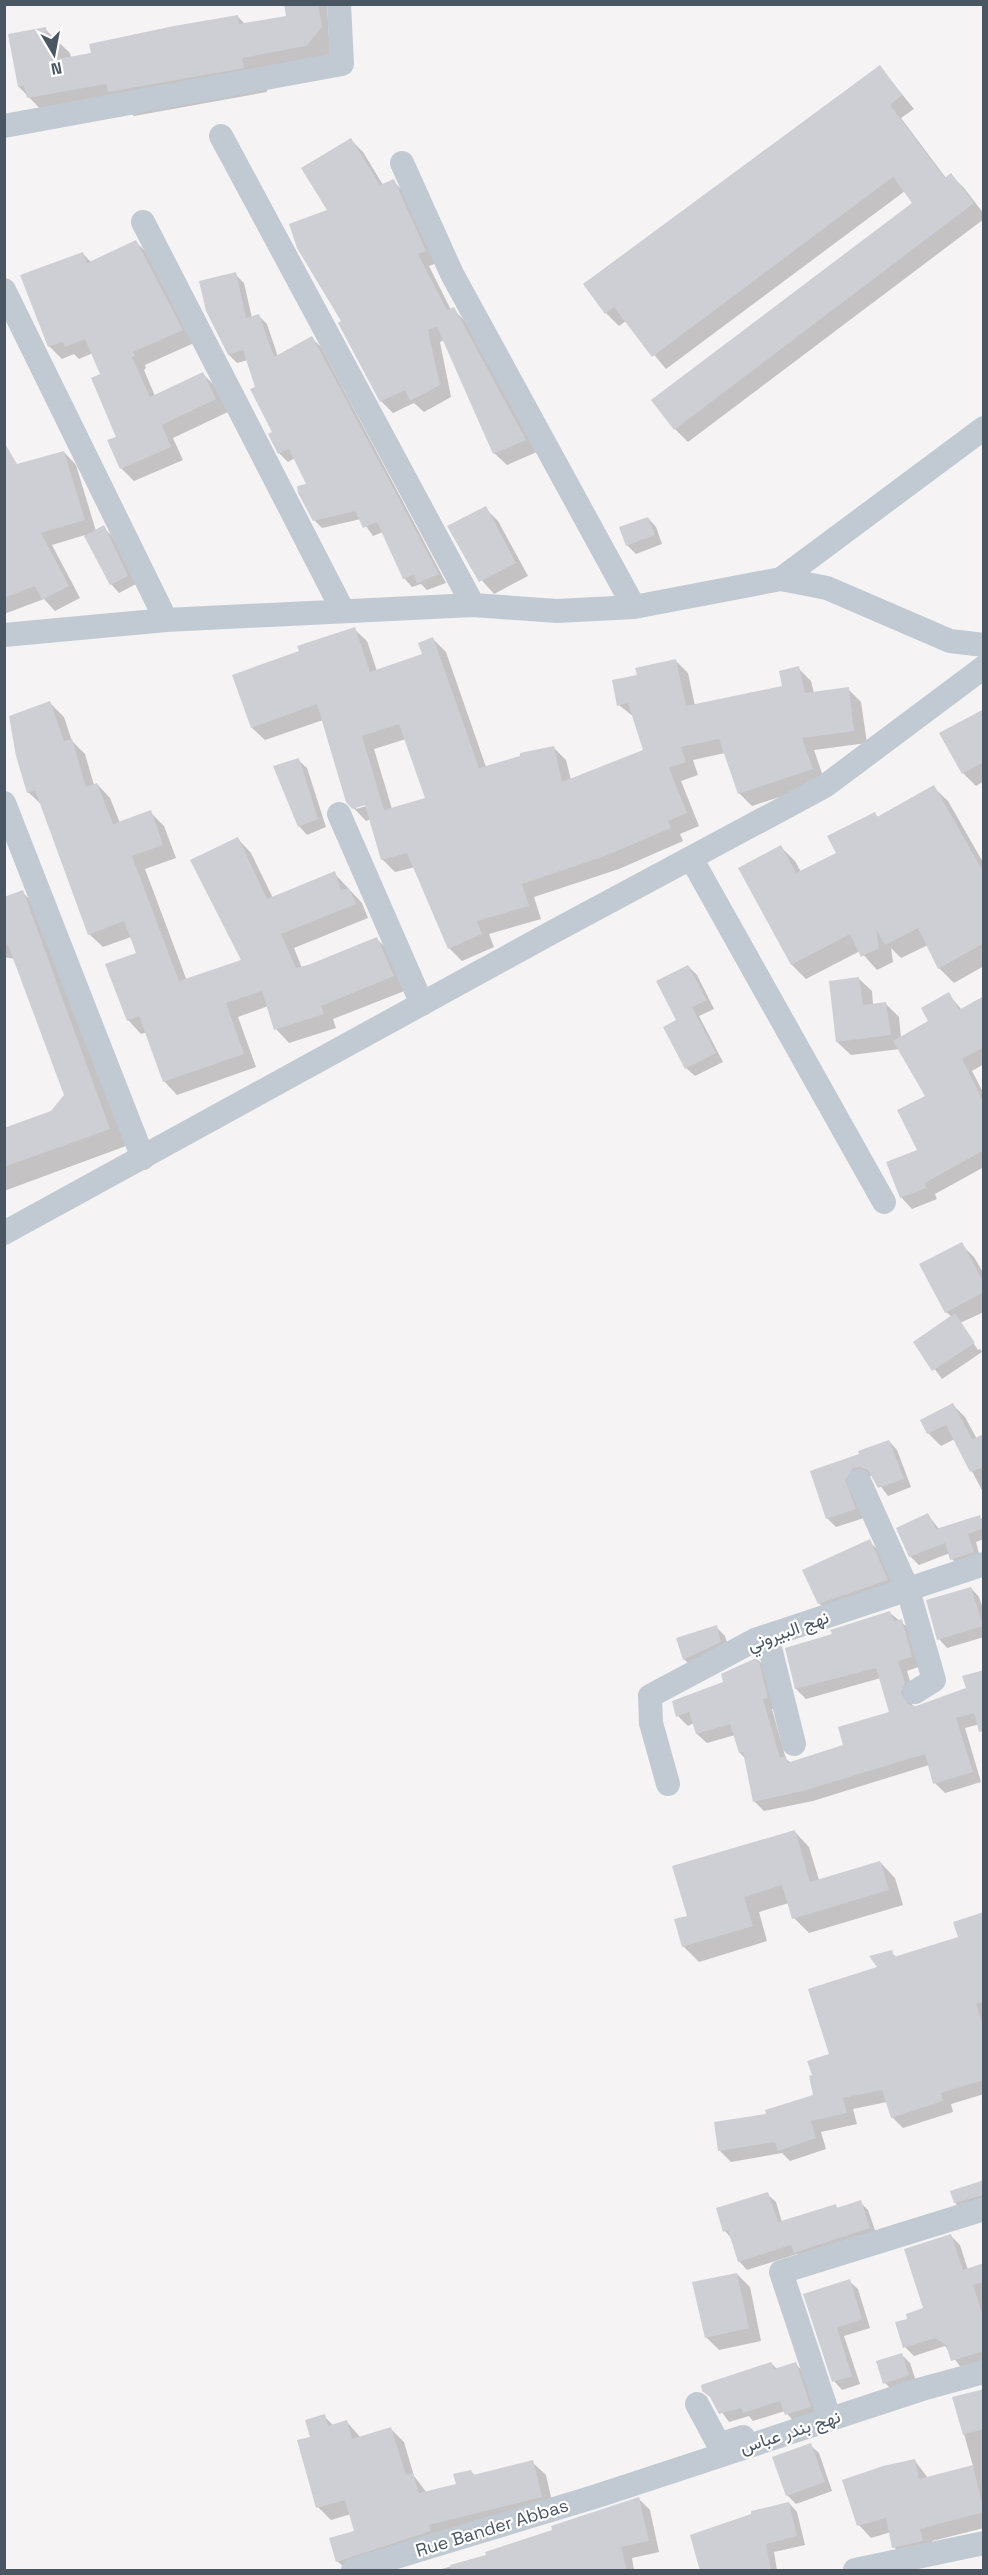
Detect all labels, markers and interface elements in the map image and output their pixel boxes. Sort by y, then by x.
north arrow [24,24,84,84]
text: N [49,57,64,80]
street label: نهج البيروني [744,1605,833,1660]
street label: نهج بندر عباس [737,2404,843,2460]
street label: Rue Bander Abbas [413,2493,571,2562]

